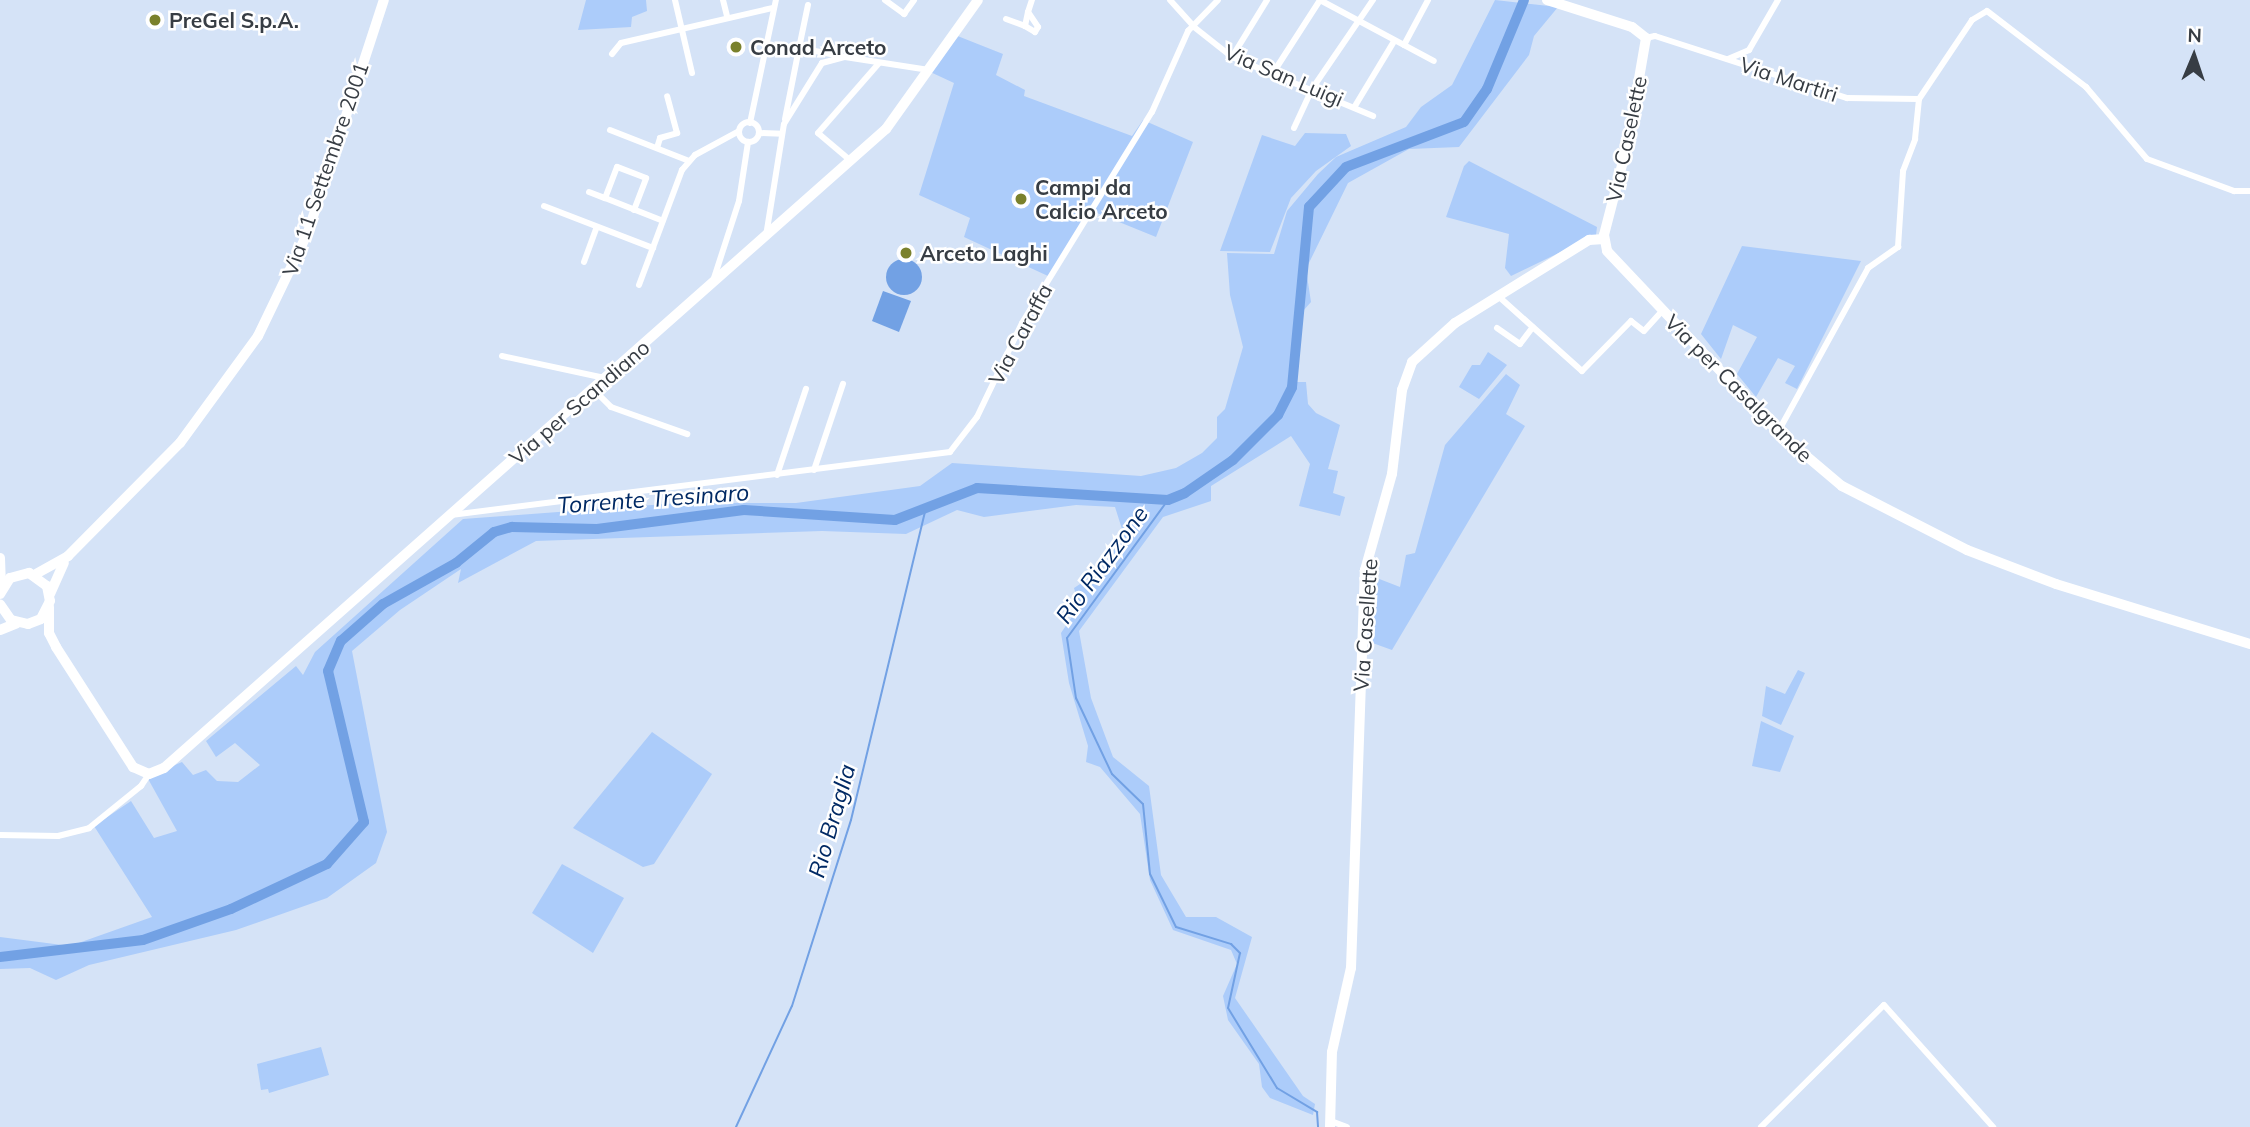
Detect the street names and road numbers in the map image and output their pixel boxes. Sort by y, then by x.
street label: Via San Luigi [1221,39,1347,111]
street label: Via Martiri [1737,51,1841,107]
street label: Via 11 Settembre 2001 [277,59,373,279]
street label: Via Caselette [1600,74,1652,204]
street label: Via Caraffa [983,279,1057,389]
street label: Via per Casalgrande [1660,309,1818,467]
street label: Via per Scandiano [504,334,654,470]
street label: Via Casellette [1348,558,1382,692]

